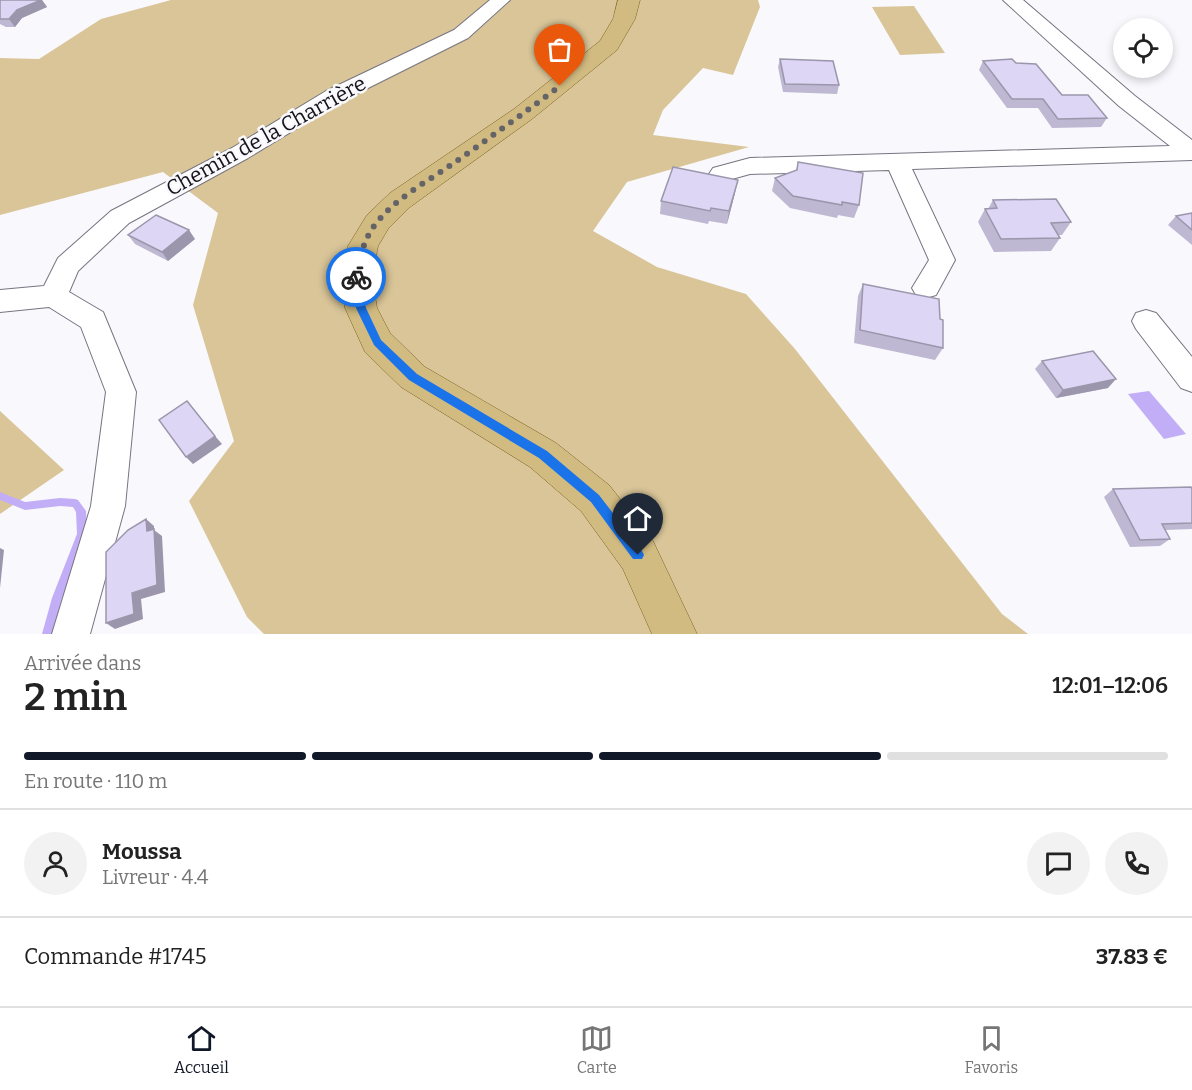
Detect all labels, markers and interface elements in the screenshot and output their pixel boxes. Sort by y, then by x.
map controls [1113,18,1173,78]
button: locate [1113,18,1173,78]
pin [534,24,585,86]
icon: bag [543,33,576,66]
street label: Chemin de la Charrière [162,70,370,202]
courier [326,247,386,307]
icon: bike [340,261,373,294]
pin [612,493,663,555]
icon: home [621,502,654,535]
text: Arrivée dans [24,651,141,675]
text: 12:01–12:06 [1052,672,1168,699]
text: 2 min [24,674,127,720]
text: En route · 110 m [24,769,167,793]
button: person [24,832,87,895]
button: chat [1027,832,1090,895]
button: phone [1105,832,1168,895]
text: Moussa [102,838,182,865]
text: Livreur · 4.4 [102,865,208,889]
text: Commande #1745 [24,943,206,970]
text: 37.83 € [1096,943,1168,970]
tab: Accueil [174,1022,229,1077]
tab: Carte [577,1022,617,1077]
tab: Favoris [965,1022,1018,1077]

